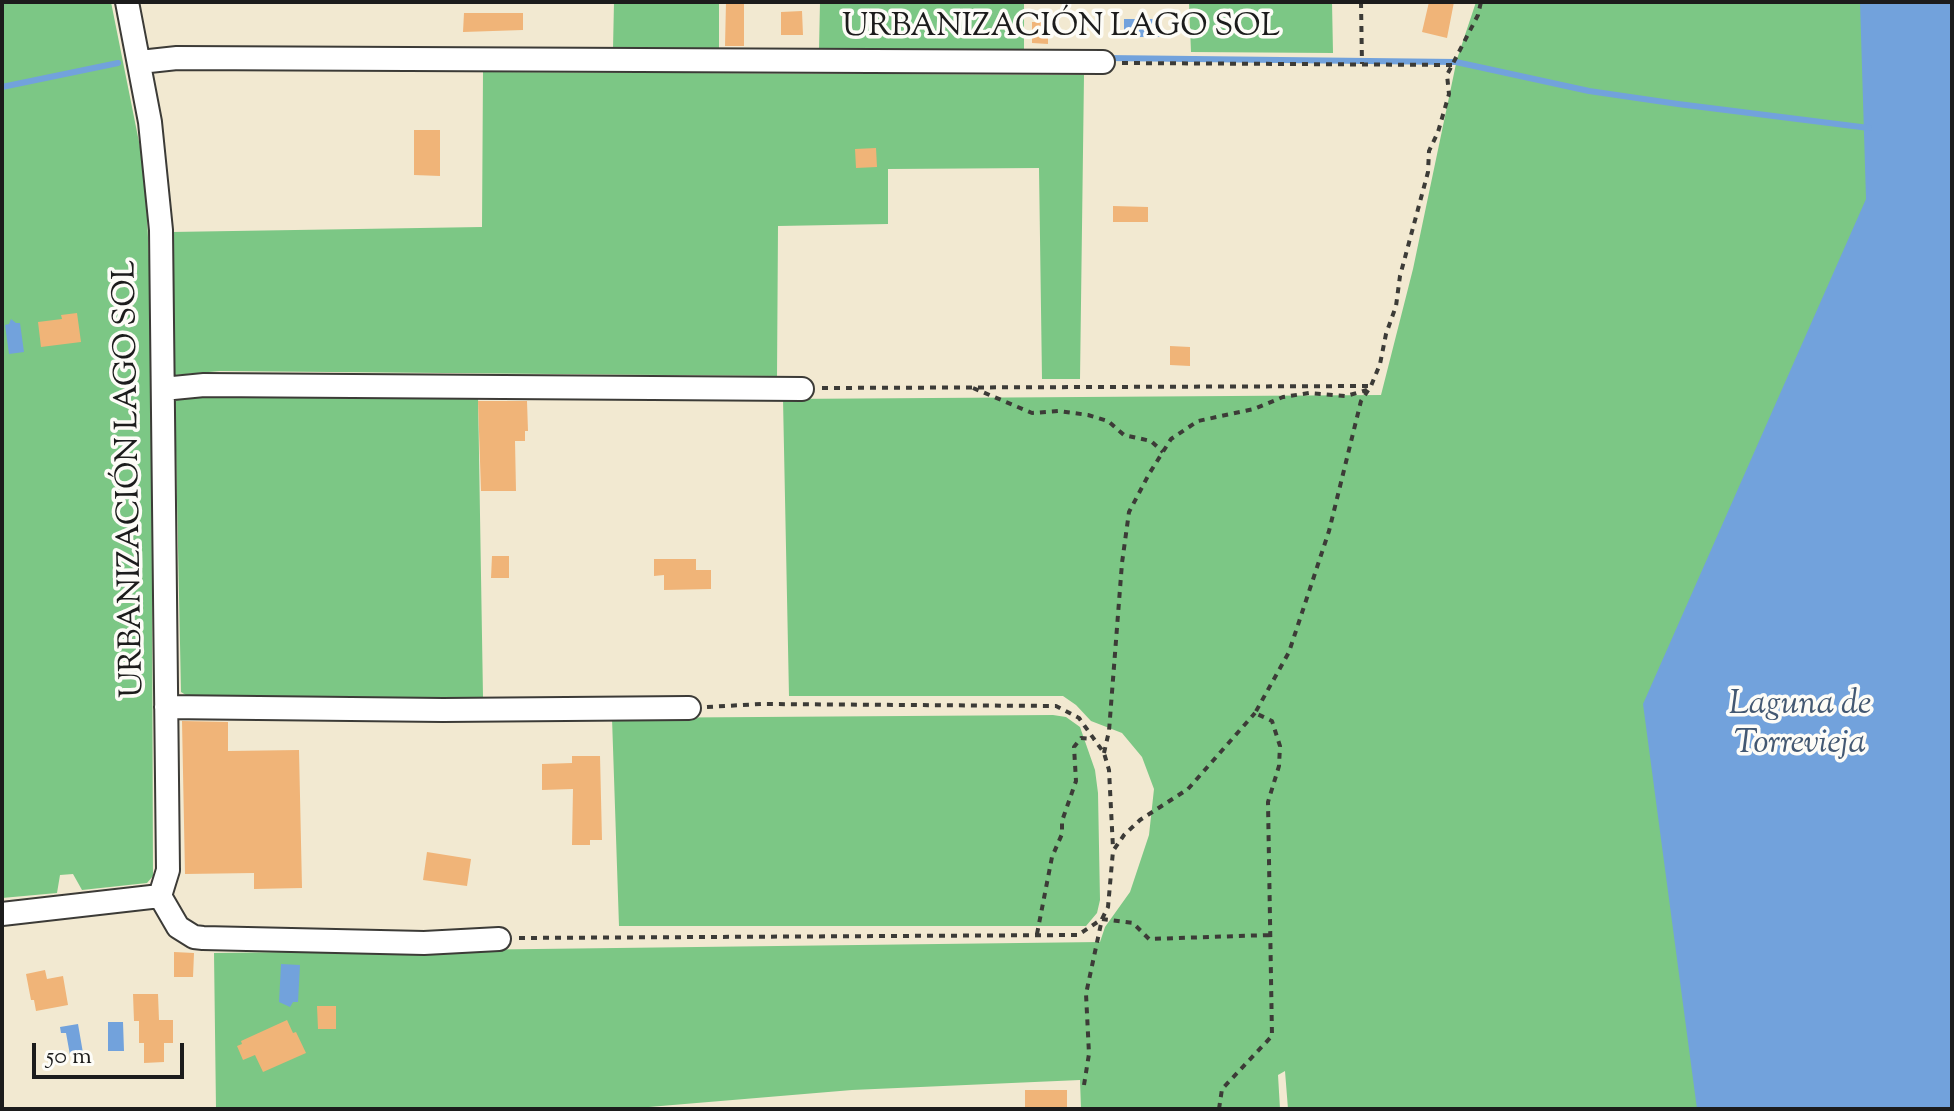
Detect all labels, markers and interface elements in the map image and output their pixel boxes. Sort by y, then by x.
street label: URBANIZACIÓN LAGO SOL [842,11,1280,49]
street label: URBANIZACIÓN LAGO SOL [109,260,155,698]
water label: Laguna de Torrevieja [1729,687,1871,766]
scale bar [36,1027,188,1077]
text: 50 m [46,1040,92,1074]

